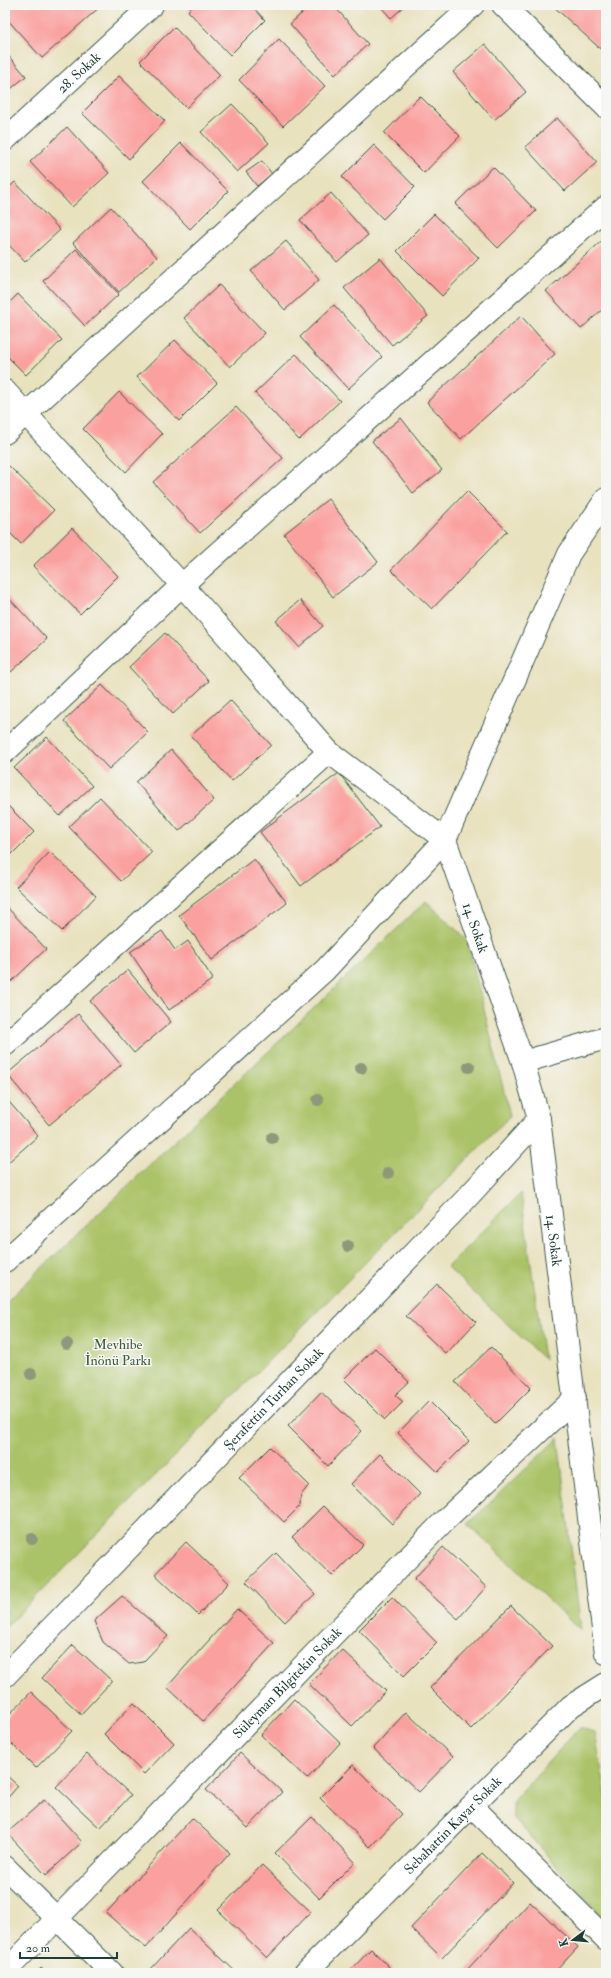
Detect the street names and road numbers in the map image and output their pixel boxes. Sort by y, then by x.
street label: 28. Sokak [54,48,104,97]
street label: 14. Sokak [459,901,492,956]
street label: 14. Sokak [542,1214,565,1268]
street label: Şerafettin Turhan Sokak [220,1344,327,1454]
street label: Süleyman Bilgitekin Sokak [229,1623,345,1742]
street label: Sebahattin Kayar Sokak [400,1773,505,1878]

